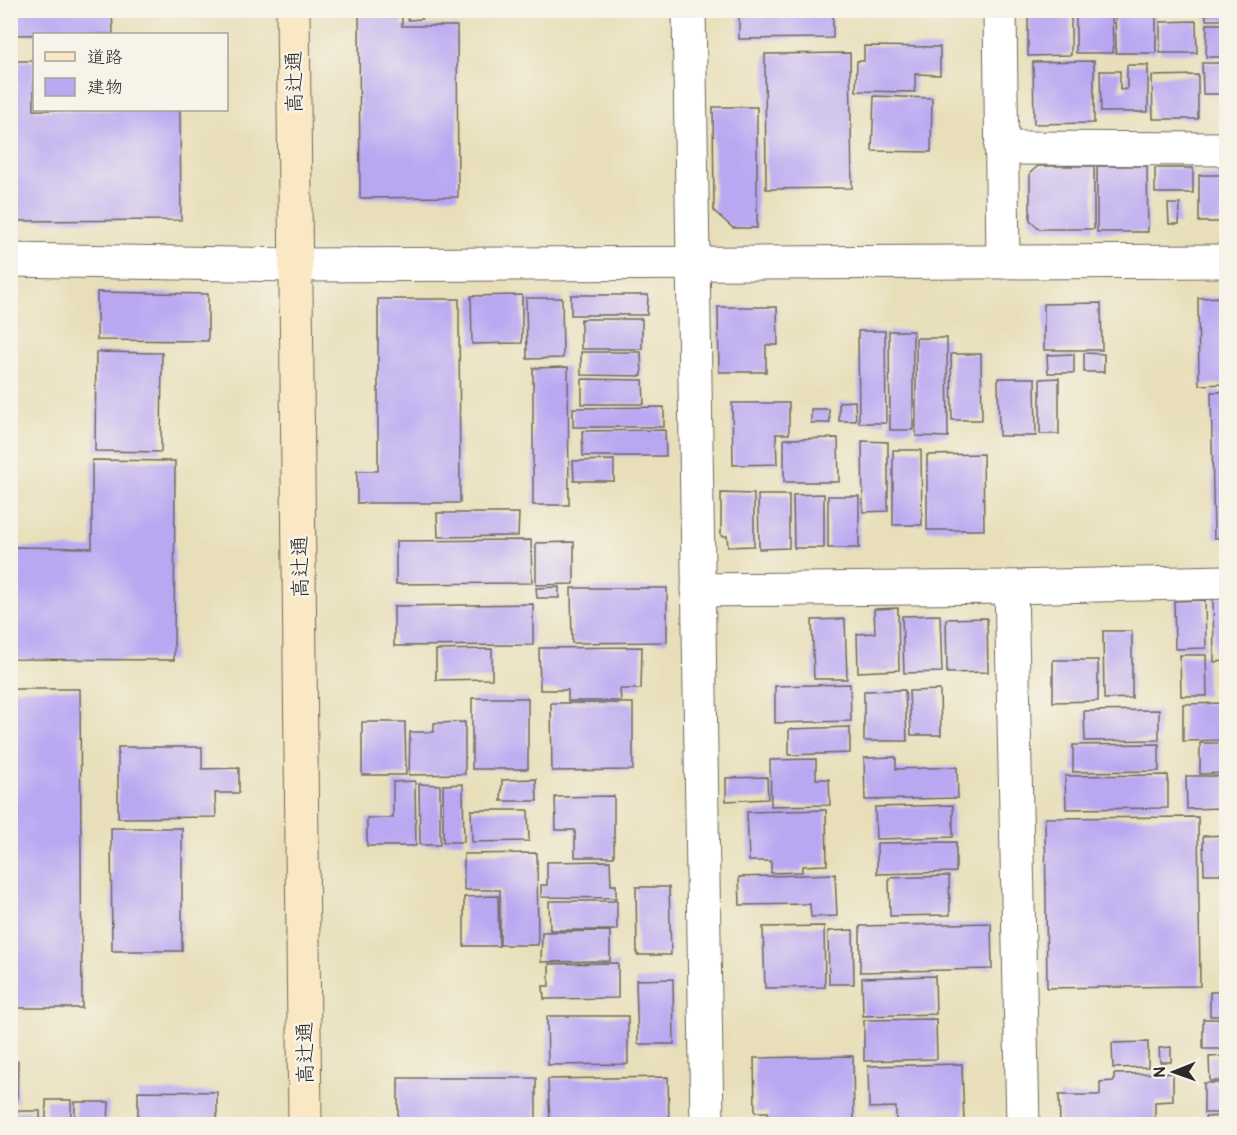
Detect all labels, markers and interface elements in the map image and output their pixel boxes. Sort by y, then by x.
legend [33,33,228,111]
text: 道路 [87,46,123,69]
street label: 高辻通 [280,50,309,114]
text: 建物 [87,76,123,99]
street label: 高辻通 [286,535,315,599]
street label: 高辻通 [291,1021,320,1085]
north arrow [1144,1042,1204,1102]
text: N [1150,1066,1170,1078]

